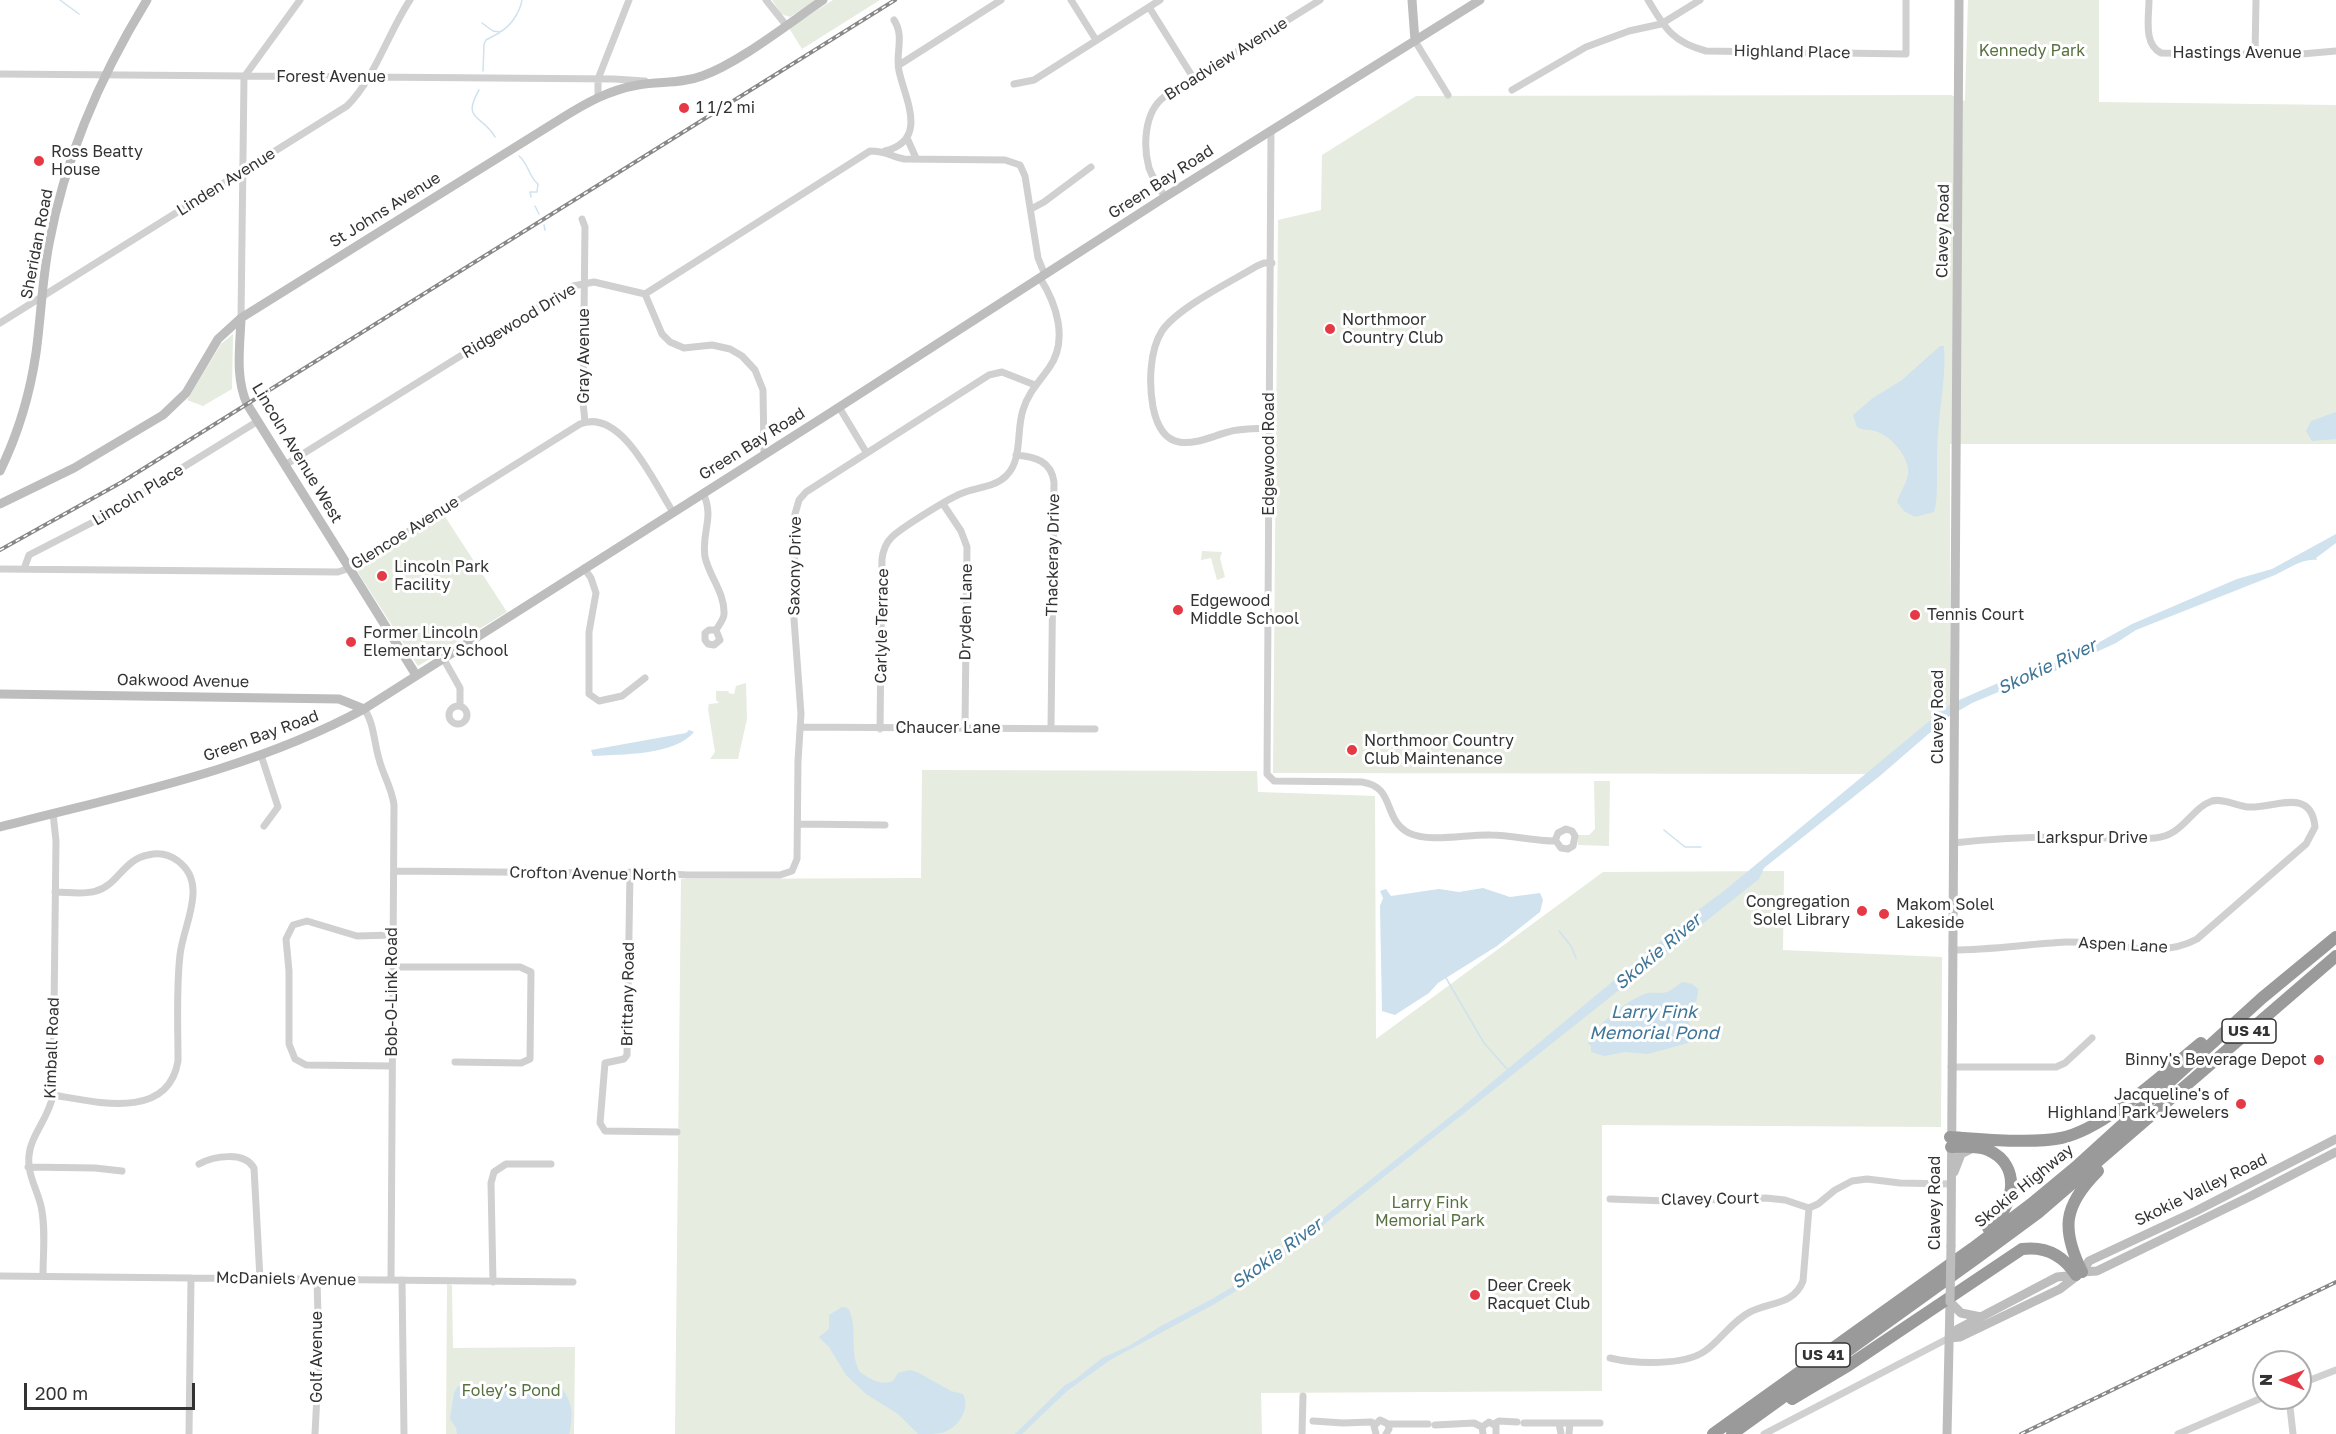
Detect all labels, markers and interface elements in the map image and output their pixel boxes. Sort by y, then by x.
street label: Broadview Avenue [1161,13,1291,105]
street label: Highland Place [1734,41,1850,63]
park label: Kennedy Park [1979,41,2085,61]
street label: Hastings Avenue [2172,43,2302,63]
street label: Forest Avenue [276,67,386,87]
place label: 1 1/2 mi [696,98,755,118]
marker: 1 1/2 mi [677,101,691,115]
street label: Green Bay Road [1105,141,1217,223]
place label: Ross Beatty House [51,142,143,180]
street label: Linden Avenue [173,144,279,220]
marker: Ross Beatty House [32,154,46,168]
street label: St Johns Avenue [326,168,444,252]
street label: Clavey Road [1933,184,1953,278]
street label: Sheridan Road [17,187,57,301]
street label: Ridgewood Drive [459,279,579,363]
street label: Gray Avenue [574,308,594,404]
place label: Northmoor Country Club [1342,310,1443,348]
marker: Northmoor Country Club [1323,322,1337,336]
street label: Lincoln Avenue West [248,380,346,526]
street label: Edgewood Road [1259,392,1279,516]
street label: Green Bay Road [695,404,809,484]
street label: Lincoln Place [89,460,187,530]
street label: Glencoe Avenue [348,492,462,574]
street label: Thackeray Drive [1042,493,1064,617]
street label: Saxony Drive [785,516,805,616]
place label: Lincoln Park Facility [394,557,489,595]
street label: Dryden Lane [956,563,976,661]
street label: Carlyle Terrace [871,568,893,684]
marker: Lincoln Park Facility [375,569,389,583]
place label: Edgewood Middle School [1190,591,1299,629]
marker: Edgewood Middle School [1171,603,1185,617]
place label: Tennis Court [1927,605,2024,625]
marker: Tennis Court [1908,608,1922,622]
place label: Former Lincoln Elementary School [363,623,508,661]
marker: Former Lincoln Elementary School [344,635,358,649]
water label: Skokie River [1994,635,2100,699]
street label: Oakwood Avenue [117,670,249,692]
street label: Clavey Road [1928,670,1948,764]
street label: Green Bay Road [201,706,321,766]
street label: Chaucer Lane [895,718,1001,738]
place label: Northmoor Country Club Maintenance [1364,731,1514,769]
marker: Northmoor Country Club Maintenance [1345,743,1359,757]
street label: Larkspur Drive [2036,828,2148,848]
street label: Crofton Avenue North [509,863,677,885]
place label: Congregation Solel Library [1746,892,1850,930]
place label: Makom Solel Lakeside [1896,895,1994,933]
marker: Congregation Solel Library [1855,904,1869,918]
marker: Makom Solel Lakeside [1877,907,1891,921]
water label: Skokie River [1610,910,1706,994]
street label: Bob-O-Link Road [382,927,402,1057]
street label: Aspen Lane [2078,933,2168,957]
street label: Brittany Road [617,942,639,1046]
street label: Kimball Road [41,997,63,1099]
water label: Larry Fink Memorial Pond [1589,1001,1719,1044]
road number: US 41 [2222,1019,2276,1043]
place label: Binny's Beverage Depot [2125,1050,2307,1070]
marker: Binny's Beverage Depot [2312,1053,2326,1067]
place label: Jacqueline's of Highland Park Jewelers [2047,1085,2229,1123]
marker: Jacqueline's of Highland Park Jewelers [2234,1097,2248,1111]
street label: Skokie Highway [1971,1140,2077,1232]
street label: Skokie Valley Road [2132,1150,2270,1230]
street label: Clavey Road [1925,1156,1945,1250]
street label: Clavey Court [1661,1189,1759,1209]
park label: Larry Fink Memorial Park [1375,1193,1485,1231]
water label: Skokie River [1228,1214,1326,1294]
street label: McDaniels Avenue [216,1268,356,1290]
place label: Deer Creek Racquet Club [1487,1276,1590,1314]
marker: Deer Creek Racquet Club [1468,1288,1482,1302]
street label: Golf Avenue [307,1311,327,1403]
road number: US 41 [1796,1343,1850,1367]
north arrow [2252,1350,2312,1410]
scale bar [27,1371,198,1409]
text: N [2256,1374,2276,1386]
park label: Foley’s Pond [461,1381,561,1401]
text: 200 m [35,1382,88,1404]

